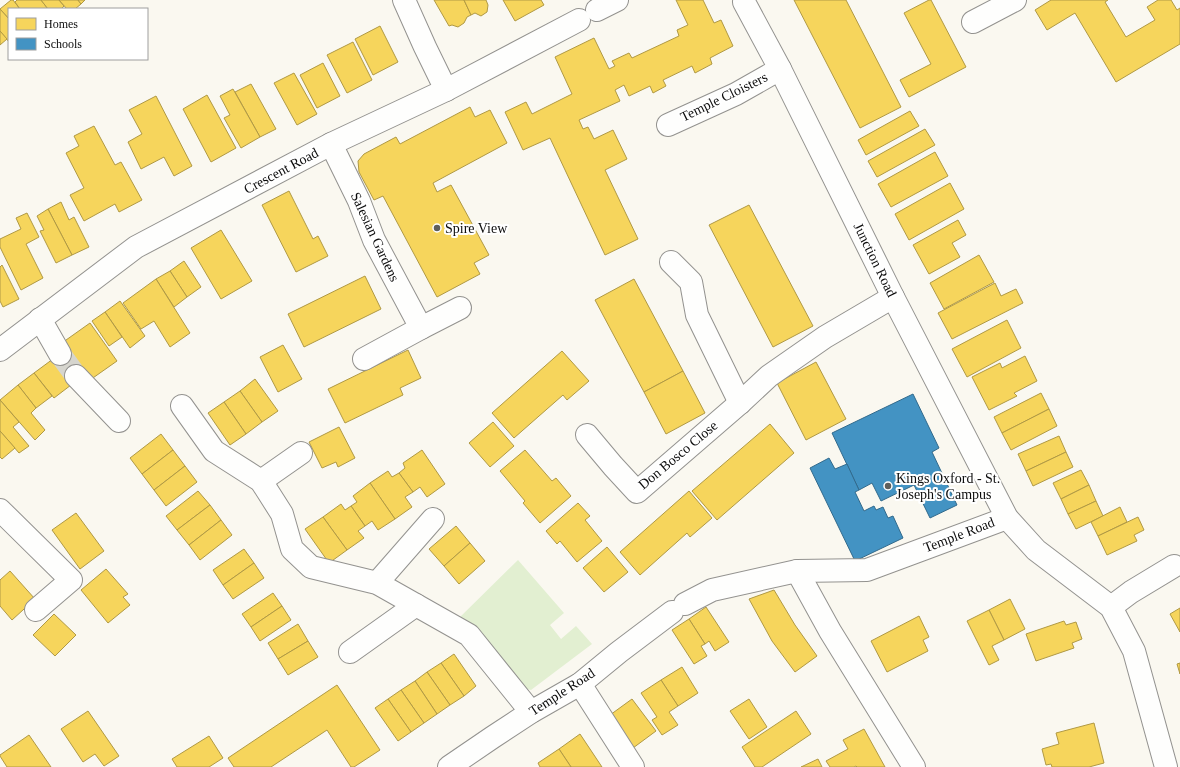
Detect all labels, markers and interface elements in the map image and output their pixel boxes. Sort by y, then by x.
legend [8,8,148,60]
text: Homes [44,17,78,31]
text: Schools [44,37,82,51]
street label: Temple Cloisters [678,69,770,125]
street label: Crescent Road [241,145,321,197]
street label: Salesian Gardens [348,190,402,284]
place label: Spire View [445,221,508,236]
street label: Junction Road [851,221,899,299]
marker: Spire View [432,223,442,233]
street label: Don Bosco Close [636,418,720,492]
place label: Kings Oxford - St. Joseph's Campus [896,471,1000,502]
marker: Kings Oxford - St. Joseph's Campus [883,481,893,491]
street label: Temple Road [921,515,997,555]
street label: Temple Road [527,665,597,719]

